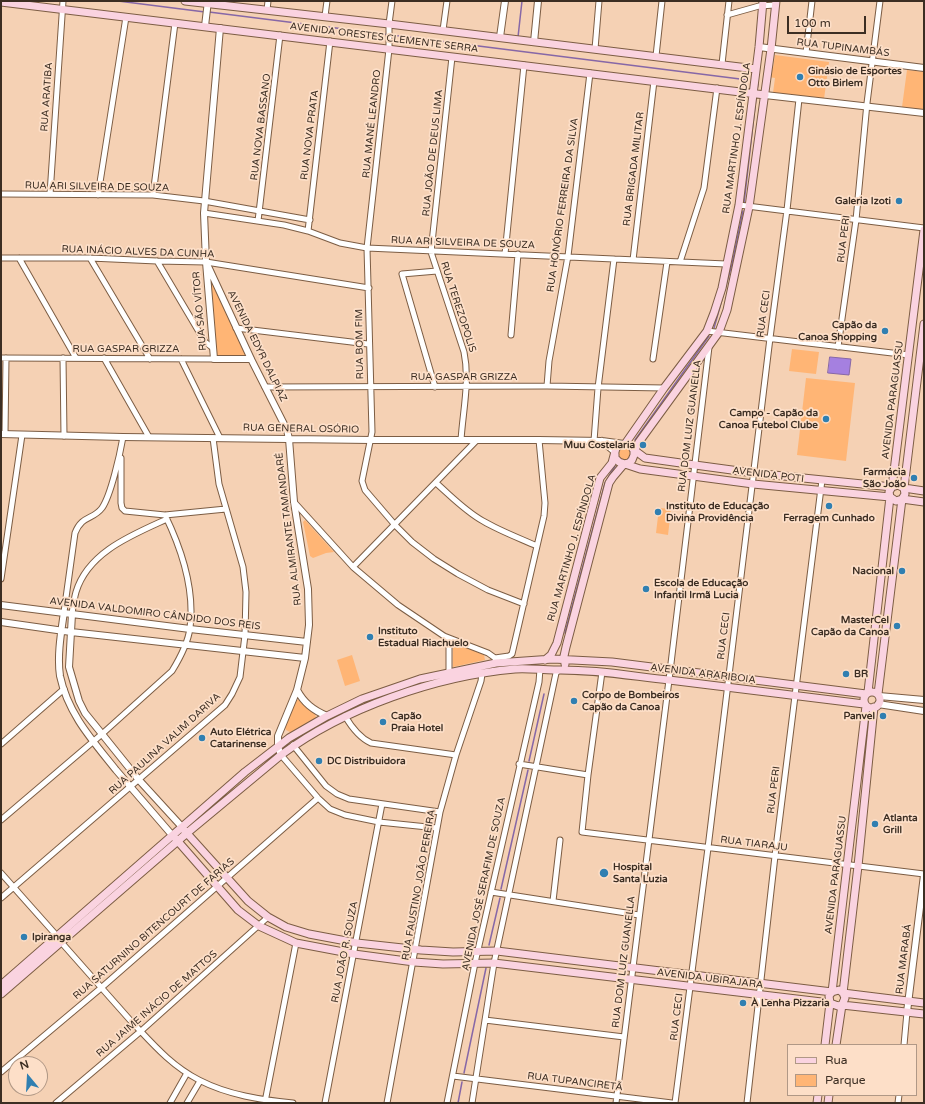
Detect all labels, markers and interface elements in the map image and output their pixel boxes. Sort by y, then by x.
scale bar [789,8,868,34]
text: 100 m [794,16,831,30]
street label: AVENIDA ORESTES CLEMENTE SERRA [289,20,479,56]
street label: RUA TUPINAMBÁS [796,36,890,60]
street label: RUA ARATIBA [39,62,55,132]
street label: RUA MARTINHO J. ESPÍNDOLA [720,62,754,214]
place label: Ginásio de Esportes Otto Birlem [808,65,902,88]
street label: RUA MANÉ LEANDRO [360,69,384,179]
marker: Ginásio de Esportes Otto Birlem [795,72,805,82]
street label: RUA NOVA BASSANO [248,73,274,181]
street label: RUA NOVA PRATA [299,89,321,181]
street label: RUA JOÃO DE DEUS LIMA [420,89,446,217]
street label: RUA BRIGADA MILITAR [621,111,647,227]
street label: RUA HONÓRIO FERREIRA DA SILVA [545,117,581,293]
street label: RUA ARI SILVEIRA DE SOUZA [25,180,169,194]
place label: Galeria Izoti [835,195,891,207]
marker: Galeria Izoti [894,196,904,206]
street label: RUA PERI [835,215,853,263]
street label: RUA ARI SILVEIRA DE SOUZA [391,234,535,252]
street label: RUA INÁCIO ALVES DA CUNHA [61,243,215,261]
street label: RUA TEREZOPOLIS [438,260,478,354]
street label: RUA SÃO VÍTOR [191,271,209,351]
street label: AVENIDA EDYR DALPIAZ [225,288,289,404]
street label: RUA CECI [755,290,773,338]
street label: RUA BOM FIM [353,309,367,379]
place label: Capão da Canoa Shopping [798,319,877,342]
marker: Capão da Canoa Shopping [880,326,890,336]
street label: AVENIDA PARAGUASSU [880,340,906,460]
street label: RUA GASPAR GRIZZA [73,343,179,355]
street label: RUA DOM LUIZ GUANELLA [676,359,704,493]
street label: RUA GASPAR GRIZZA [411,371,517,383]
place label: Campo - Capão da Canoa Futebol Clube [719,407,818,430]
marker: Campo - Capão da Canoa Futebol Clube [821,414,831,424]
street label: RUA GENERAL OSÓRIO [243,422,359,436]
place label: Muu Costelaria [564,439,635,451]
marker: Muu Costelaria [638,440,648,450]
street label: RUA ALMIRANTE TAMANDARÉ [274,452,304,606]
street label: AVENIDA POTI [731,465,805,485]
place label: Farmácia São João [863,466,906,490]
street label: RUA MARTINHO J. ESPÍNDOLA [545,473,599,623]
marker: Farmácia São João [909,473,919,483]
place label: Instituto de Educação Divina Providência [666,500,769,524]
marker: Ferragem Cunhado [824,501,834,511]
marker: Instituto de Educação Divina Providência [653,507,663,517]
place label: Ferragem Cunhado [783,512,875,524]
place label: Nacional [852,565,894,577]
marker: Nacional [897,566,907,576]
place label: Escola de Educação Infantil Irmã Lucia [654,577,748,600]
marker: Escola de Educação Infantil Irmã Lucia [641,584,651,594]
street label: AVENIDA VALDOMIRO CÂNDIDO DOS REIS [49,595,261,633]
street label: RUA CECI [715,612,733,660]
place label: MasterCel Capão da Canoa [811,614,889,638]
marker: MasterCel Capão da Canoa [892,621,902,631]
place label: Instituto Estadual Riachuelo [378,625,469,648]
marker: Instituto Estadual Riachuelo [365,632,375,642]
street label: AVENIDA ARARIBOIA [650,662,756,686]
place label: BR [854,668,868,680]
marker: BR [841,669,851,679]
place label: Corpo de Bombeiros Capão da Canoa [582,689,679,712]
street label: RUA PAULINA VALIM DARIVA [107,691,223,797]
marker: Corpo de Bombeiros Capão da Canoa [569,696,579,706]
place label: Capão Praia Hotel [391,710,443,734]
place label: Panvel [844,710,875,722]
marker: Panvel [878,711,888,721]
marker: Capão Praia Hotel [378,717,388,727]
place label: Auto Elétrica Catarinense [210,726,271,750]
marker: Auto Elétrica Catarinense [197,733,207,743]
place label: DC Distribuidora [327,755,406,767]
marker: DC Distribuidora [314,756,324,766]
street label: RUA PERI [765,766,783,814]
street label: AVENIDA JOSÉ SERAFIM DE SOUZA [460,796,508,972]
street label: RUA FAUSTINO JOÃO PEREIRA [400,809,438,961]
place label: Atlanta Grill [883,812,918,836]
street label: AVENIDA PARAGUASSU [823,815,849,935]
marker: Atlanta Grill [870,819,880,829]
street label: RUA TIARAJU [720,834,788,854]
street label: RUA SATURNINO BITENCOURT DE FARIAS [71,856,237,1002]
place label: Hospital Santa Luzia [613,861,668,884]
marker: Hospital Santa Luzia [598,867,610,879]
street label: RUA DOM LUIZ GUANELLA [610,895,638,1029]
street label: RUA JOÃO R. SOUZA [329,900,361,1004]
street label: RUA MARABÁ [894,923,914,995]
place label: Ipiranga [32,931,71,943]
marker: Ipiranga [19,932,29,942]
street label: RUA JAIME INÁCIO DE MATTOS [94,948,220,1060]
street label: AVENIDA UBIRAJARA [656,967,764,991]
street label: RUA CECI [668,993,686,1041]
place label: À Lenha Pizzaria [751,997,830,1009]
marker: À Lenha Pizzaria [738,998,748,1008]
legend [787,1044,917,1096]
text: Rua [825,1053,848,1067]
north arrow [8,1056,48,1096]
text: N [18,1058,31,1073]
street label: RUA TUPANCIRETÃ [527,1070,623,1094]
text: Parque [825,1073,866,1087]

